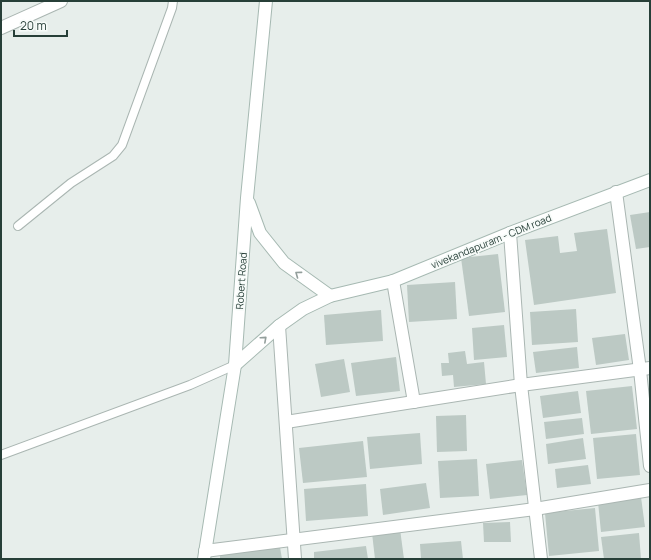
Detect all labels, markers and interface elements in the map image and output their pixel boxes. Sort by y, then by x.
scale bar [14,12,67,38]
text: 20 m [20,17,47,34]
street label: vivekandapuram - CDM road [429,210,553,272]
street label: Robert Road [232,252,250,310]
one-way arrow [296,271,303,278]
one-way arrow [259,337,267,344]

